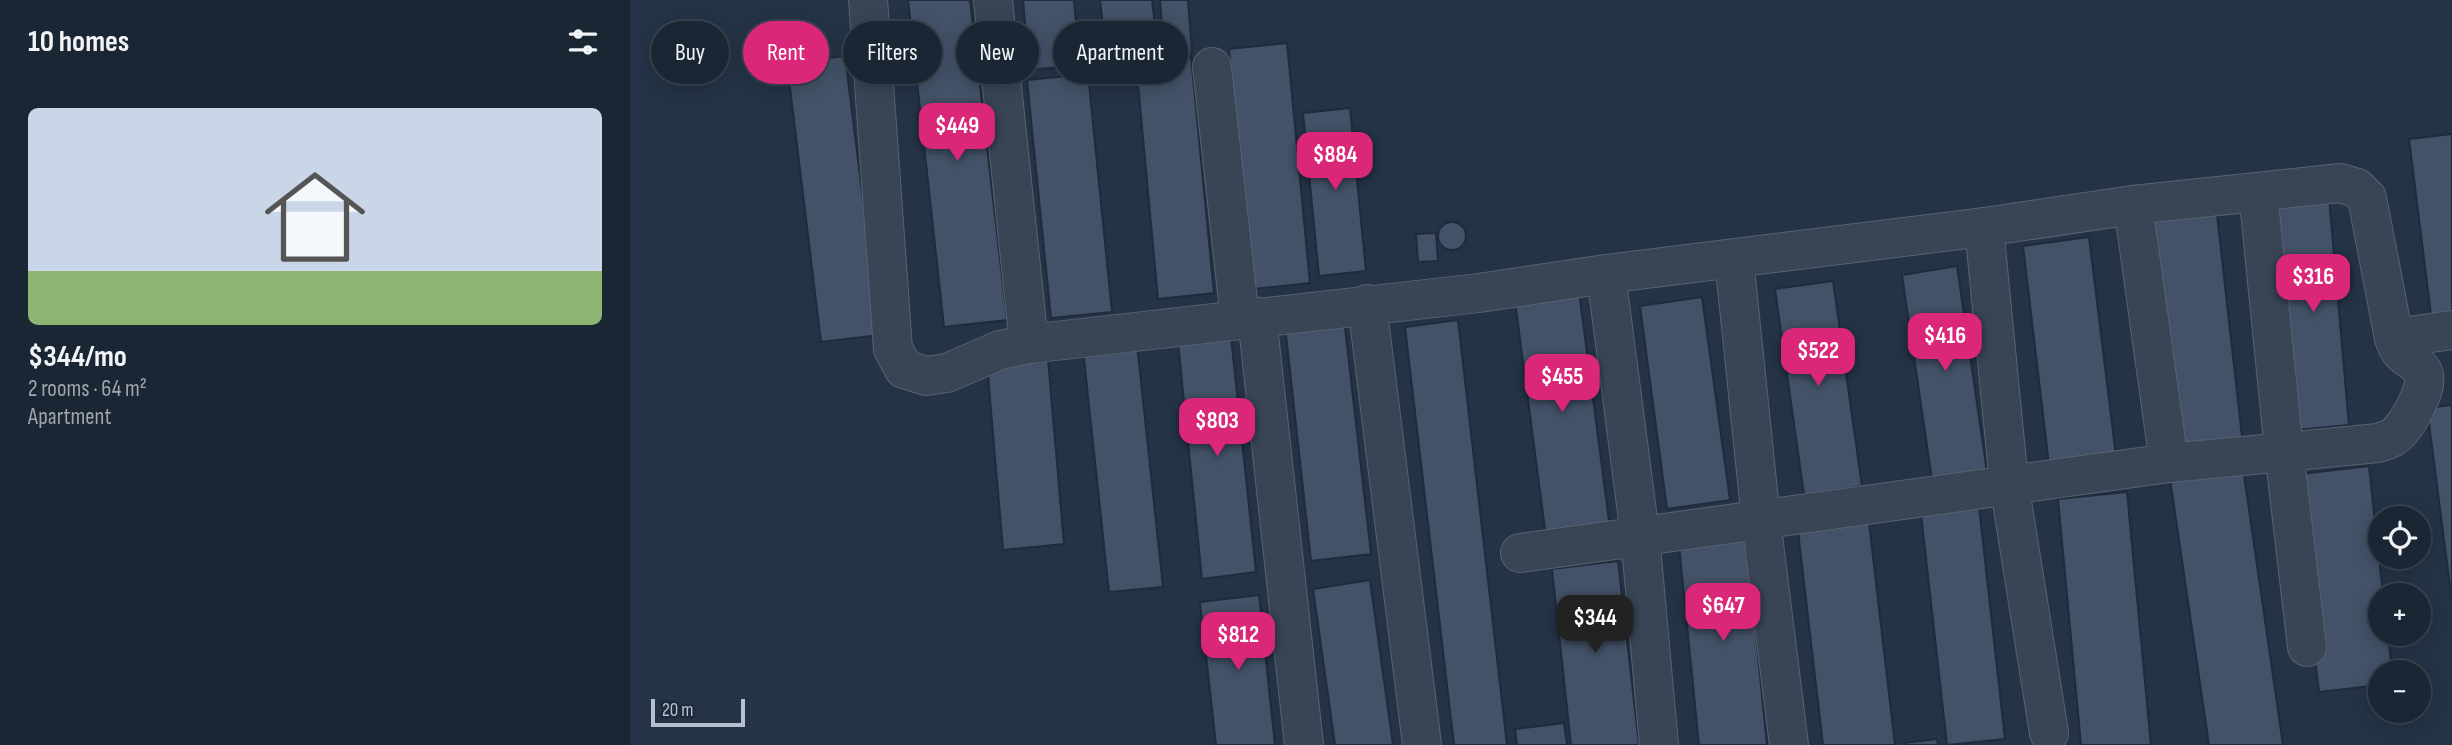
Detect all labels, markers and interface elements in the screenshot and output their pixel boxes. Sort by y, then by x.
chip: Buy [651,21,729,84]
chip: Rent [743,21,829,84]
chip: Filters [843,21,942,84]
chip: New [956,21,1039,84]
chip: Apartment [1053,21,1188,84]
icon: filters [564,23,602,61]
text: 10 homes [28,24,129,60]
pin: $449 [916,104,998,163]
text: $449 [935,112,979,140]
pin: $884 [1294,132,1376,192]
text: $884 [1313,141,1357,169]
icon: home [252,154,378,280]
pin: $316 [2272,254,2354,314]
text: $316 [2292,263,2334,291]
pin: $416 [1904,314,1986,373]
text: $416 [1924,322,1966,350]
pin: $522 [1777,328,1859,388]
text: $522 [1797,337,1839,365]
text: $344/mo [28,339,127,375]
pin: $455 [1521,354,1603,414]
text: $455 [1541,363,1583,391]
text: 2 rooms · 64 m² [28,375,147,403]
pin: $803 [1176,398,1258,458]
text: Apartment [28,403,112,431]
text: $803 [1195,407,1239,435]
map controls [2368,506,2431,723]
button: locate [2368,506,2431,569]
button: + [2368,583,2431,646]
pin: $647 [1682,584,1764,643]
text: $647 [1701,592,1745,620]
pin: $344 [1554,596,1636,655]
text: $344 [1573,604,1617,632]
pin: $812 [1197,612,1279,672]
text: $812 [1217,621,1259,649]
button: − [2368,660,2431,723]
scale bar [651,696,746,728]
text: 20 m [662,699,694,722]

